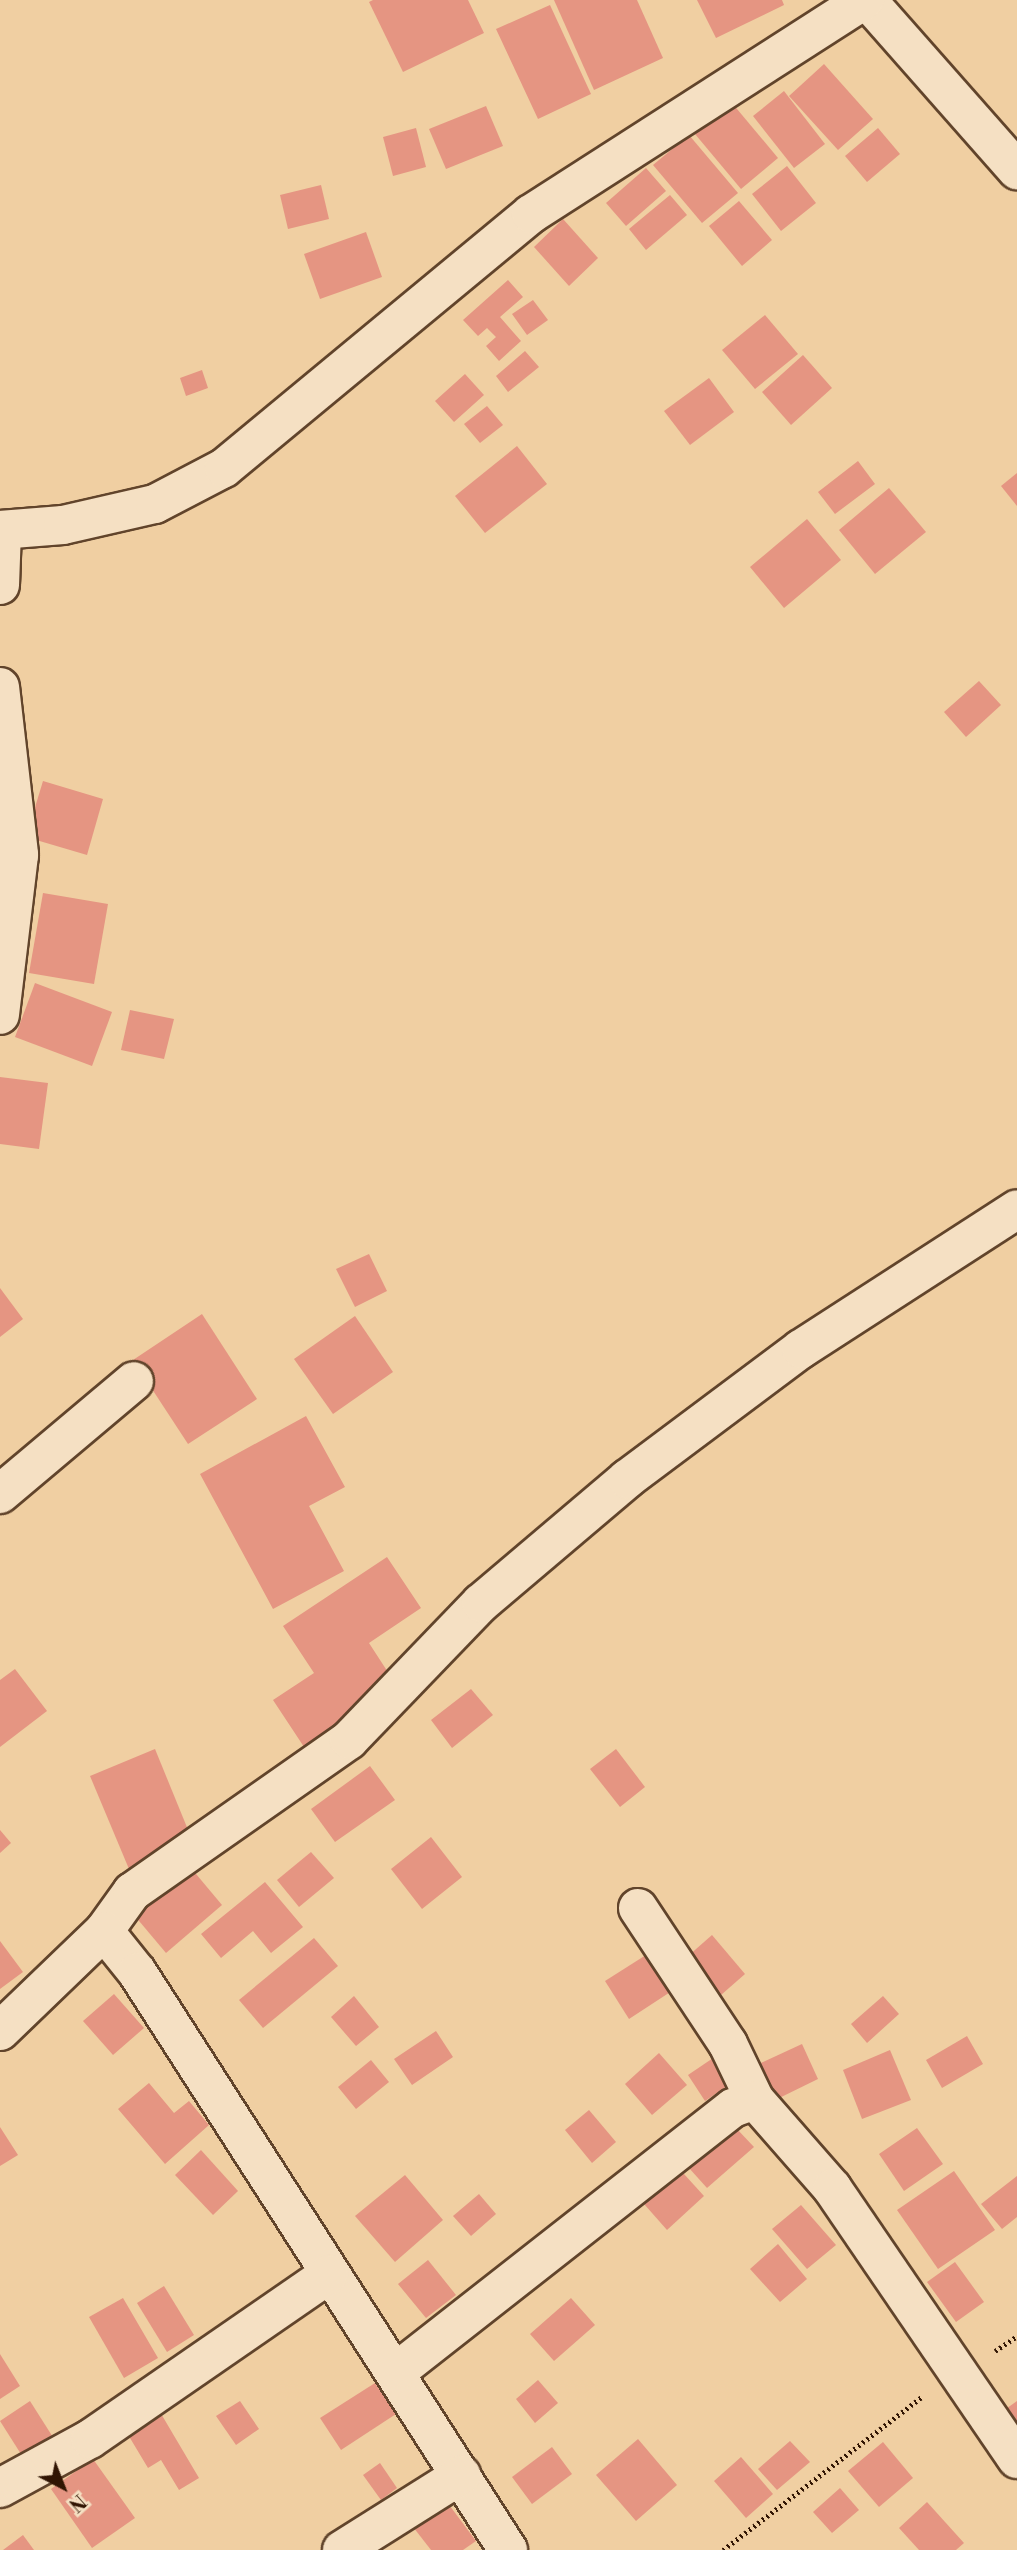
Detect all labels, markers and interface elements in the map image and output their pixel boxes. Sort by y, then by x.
north arrow [28,2452,98,2522]
text: N [63,2489,91,2517]

